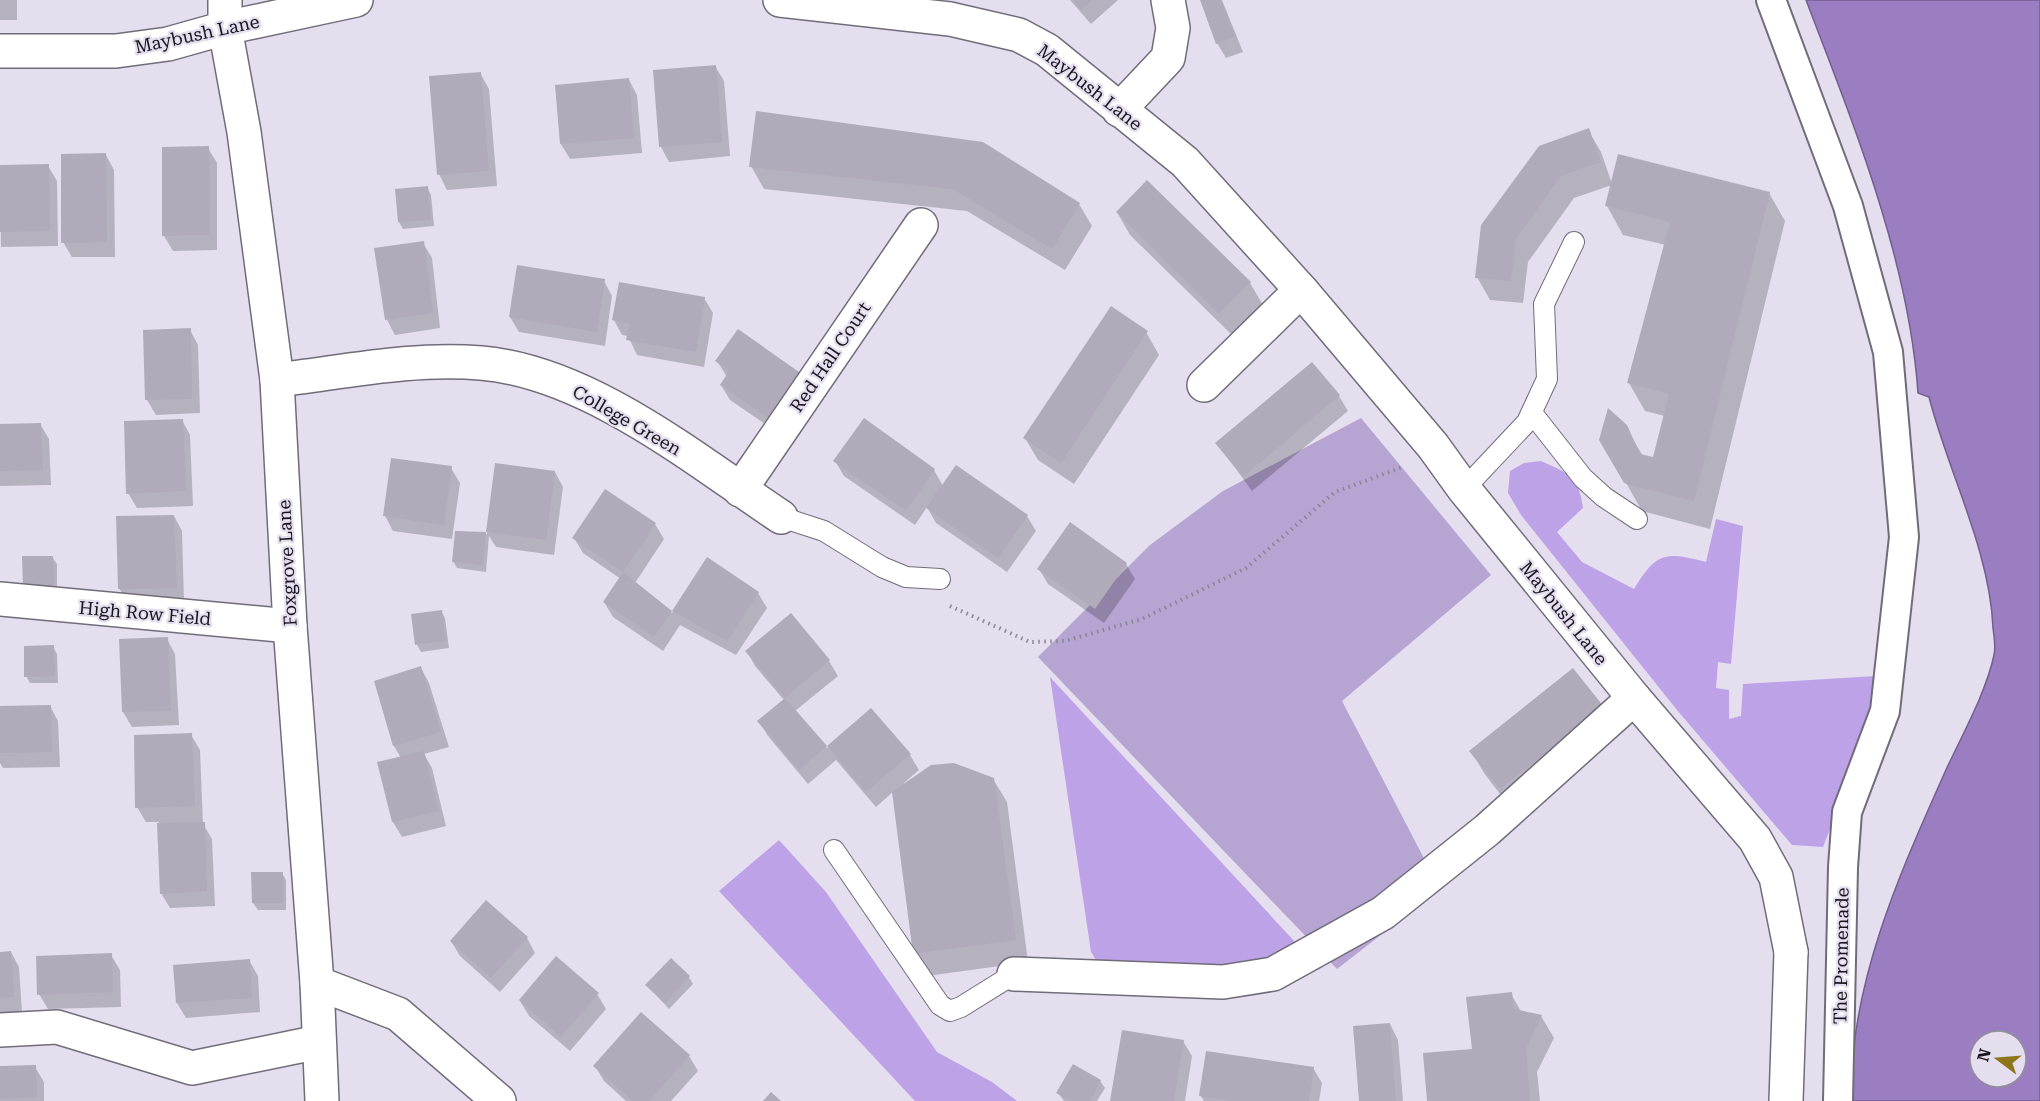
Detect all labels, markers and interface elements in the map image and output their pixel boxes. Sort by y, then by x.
street label: Maybush Lane [133,10,261,57]
street label: Maybush Lane [1033,40,1147,134]
street label: Red Hall Court [785,298,875,416]
street label: College Green [569,380,685,460]
street label: Foxgrove Lane [273,499,301,627]
street label: Maybush Lane [1516,557,1612,669]
street label: High Row Field [78,597,213,629]
street label: The Promenade [1829,887,1853,1025]
north arrow [1968,1029,2028,1089]
text: N [1973,1046,1995,1064]

